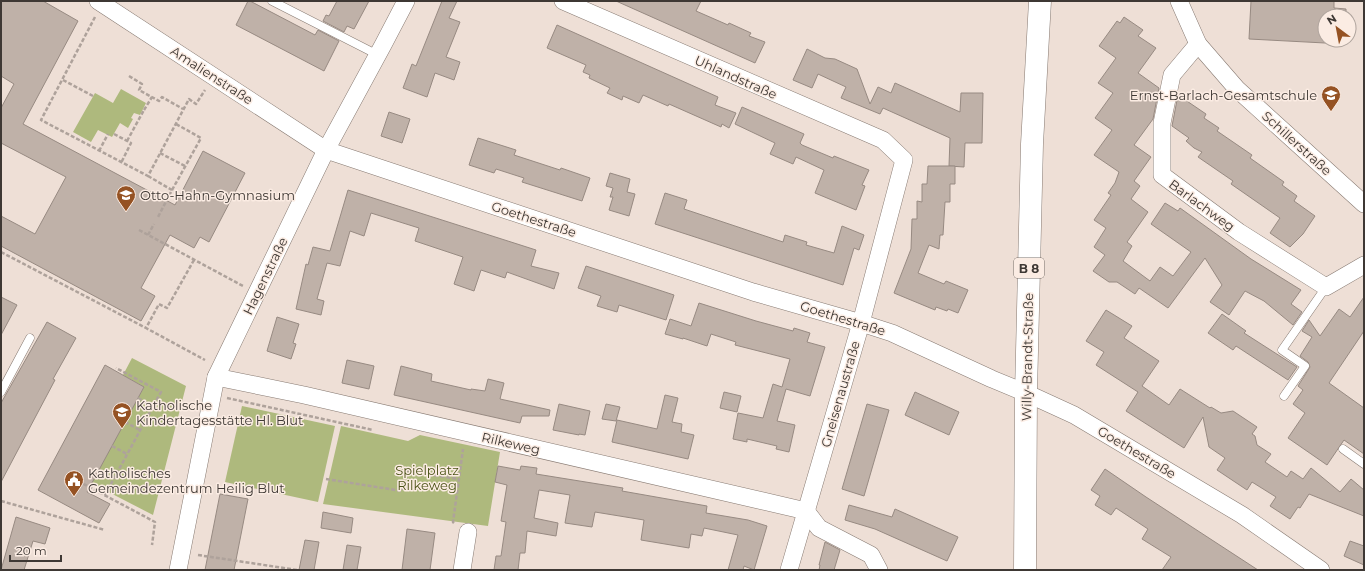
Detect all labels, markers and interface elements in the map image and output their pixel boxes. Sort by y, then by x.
north arrow [1317,8,1357,48]
text: N [1324,11,1339,28]
street label: Amalienstraße [168,42,256,108]
street label: Uhlandstraße [692,52,780,102]
school or university icon: Ernst-Barlach-Gesamtschule [1320,84,1342,112]
place label: Ernst-Barlach-Gesamtschule [1130,87,1317,103]
street label: Schillerstraße [1259,108,1335,178]
street label: Barlachweg [1166,176,1238,234]
school or university icon: Otto-Hahn-Gymnasium [115,184,137,212]
place label: Otto-Hahn-Gymnasium [140,187,295,203]
street label: Goethestraße [489,198,579,240]
street label: Hagenstraße [239,234,291,317]
road number: B 8 [1014,258,1044,278]
street label: Willy-Brandt-Straße [1018,293,1036,421]
street label: Goethestraße [798,297,888,339]
street label: Gneisenaustraße [817,339,863,449]
place label: Katholische Kindertagesstätte Hl. Blut [136,397,303,428]
school or university icon: Katholische Kindertagesstätte Hl. Blut [111,401,133,429]
street label: Goethestraße [1095,422,1179,482]
street label: Rilkeweg [480,429,542,457]
park label: Spielplatz Rilkeweg [395,462,459,493]
place label: Katholisches Gemeindezentrum Heilig Blut [88,465,285,496]
public building icon: Katholisches Gemeindezentrum Heilig Blut [63,469,85,497]
scale bar [10,537,61,563]
text: 20 m [16,543,47,558]

